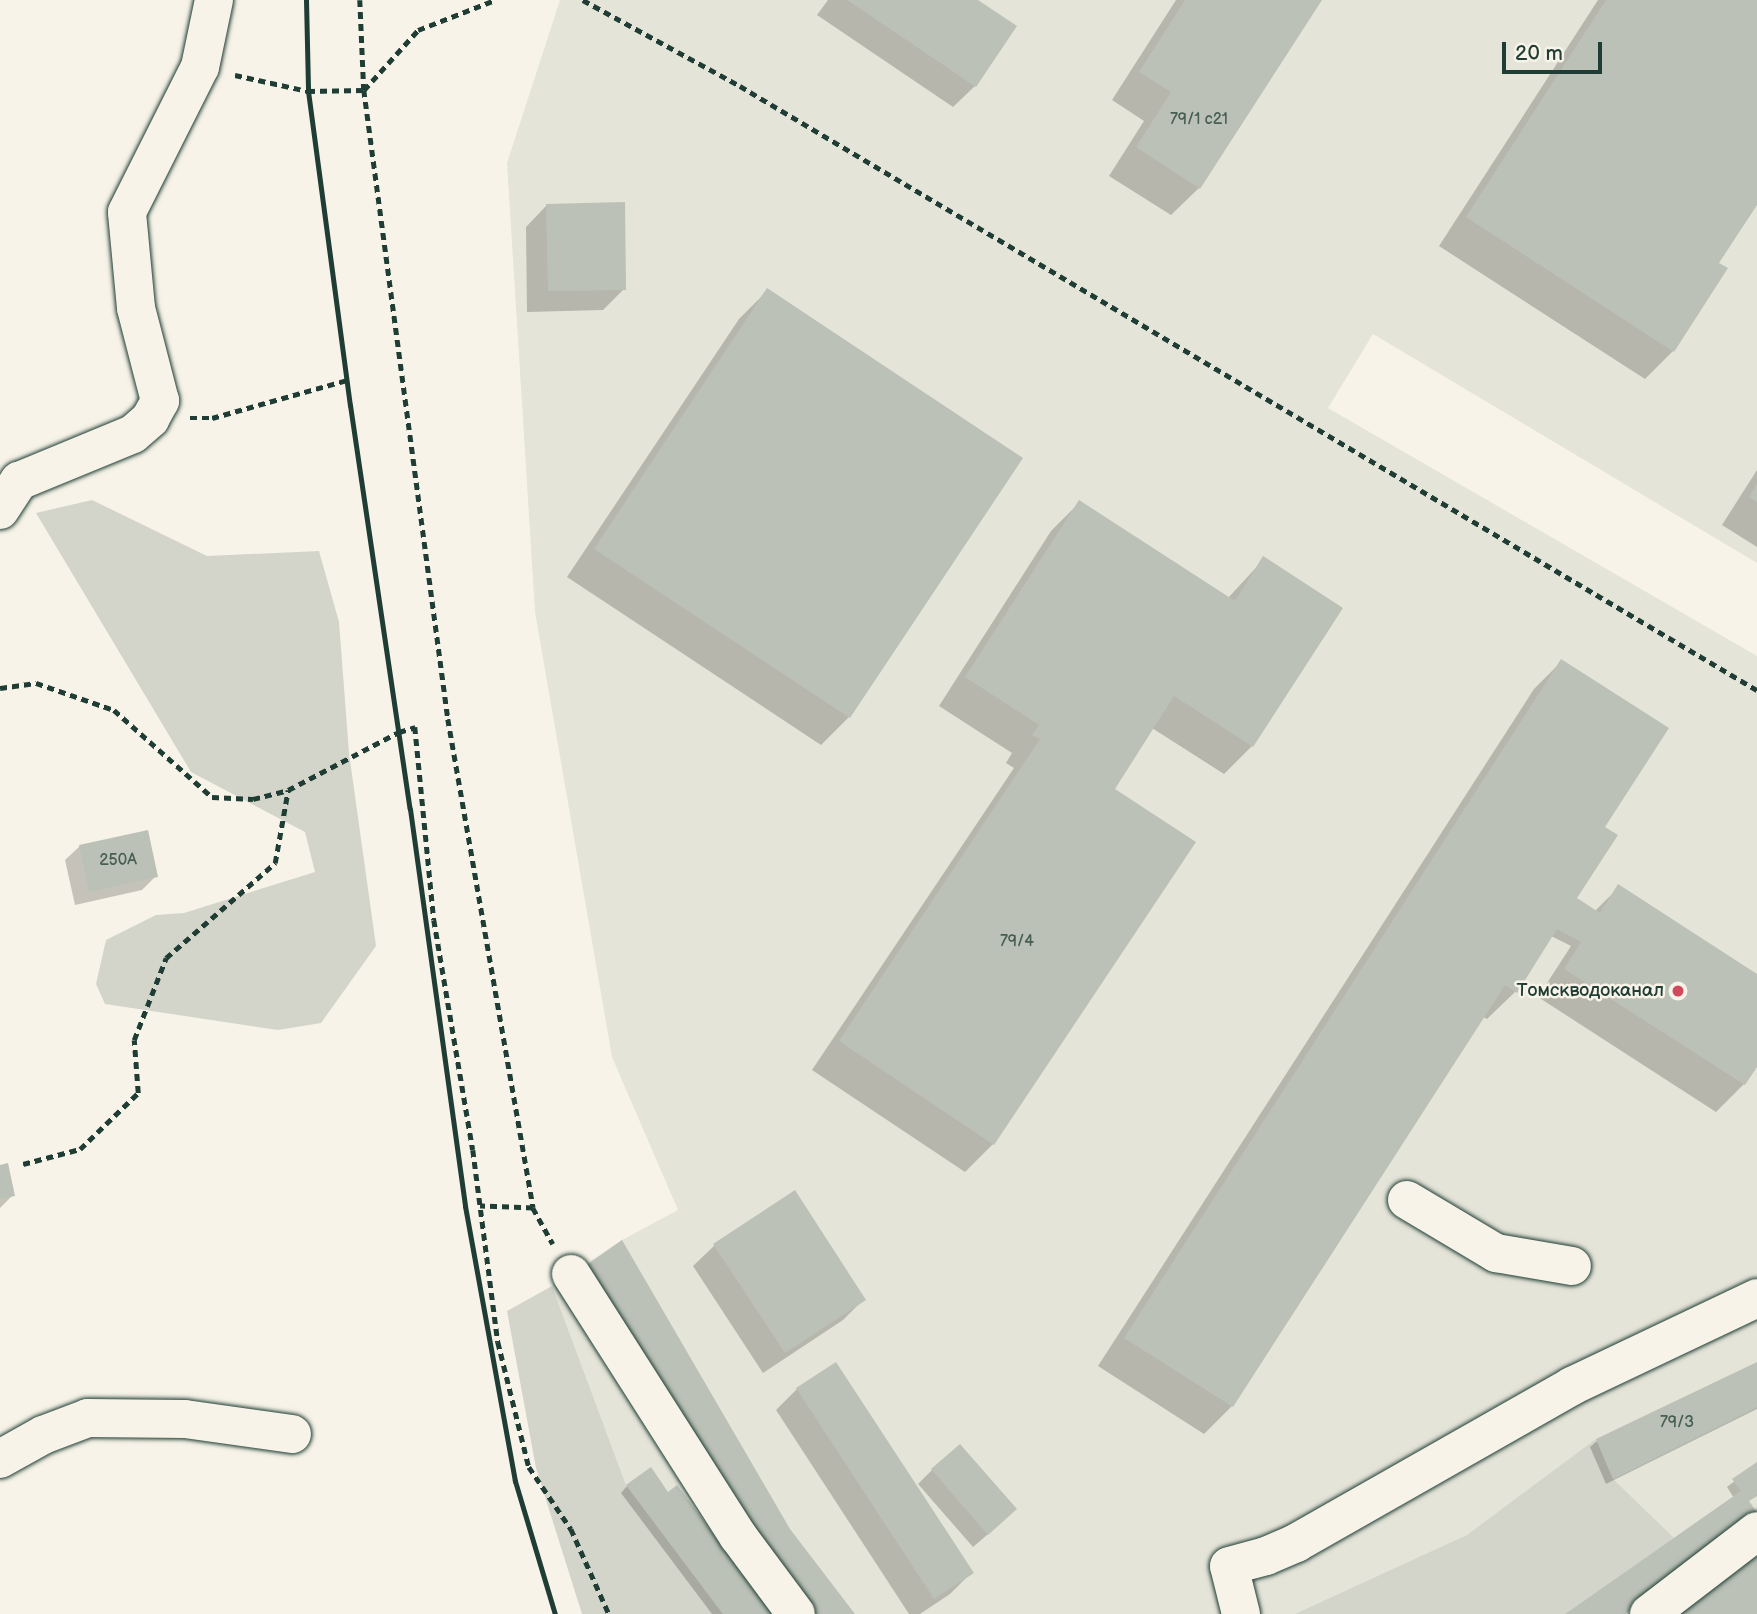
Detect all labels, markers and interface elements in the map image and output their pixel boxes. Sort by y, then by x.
scale bar [1505,28,1605,72]
text: 20 m [1515,41,1563,66]
house number: 79/1 с21 [1170,110,1228,130]
house number: 250А [99,851,137,871]
house number: 79/4 [1000,932,1034,952]
place label: Томскводоканал [1517,980,1664,1002]
marker: Томскводоканал [1670,983,1686,999]
house number: 79/3 [1660,1413,1694,1433]

